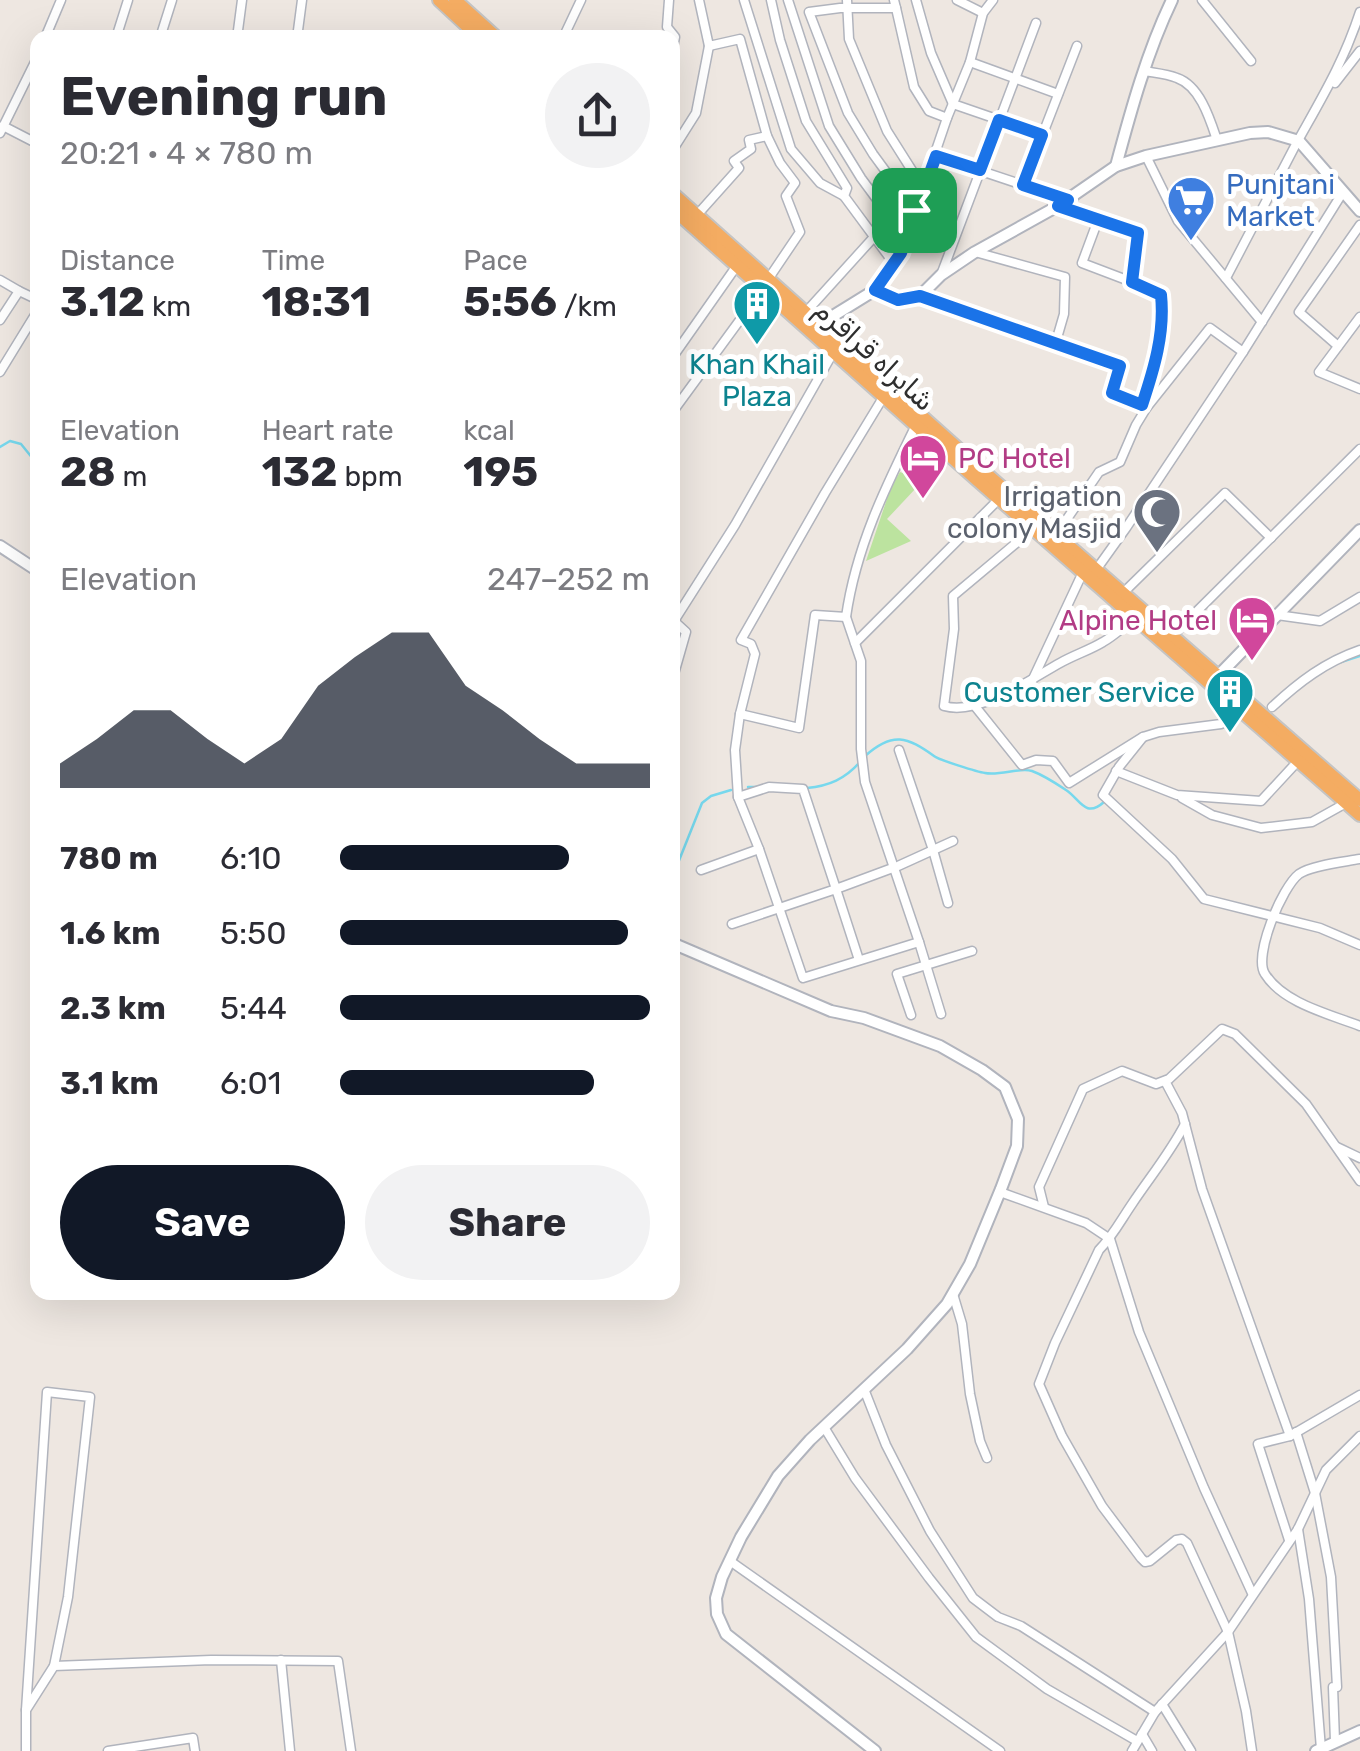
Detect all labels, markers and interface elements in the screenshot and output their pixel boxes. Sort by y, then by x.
button: share [545,63,650,168]
text: Evening run [60,64,388,129]
text: 20:21 · 4 × 780 m [60,134,313,172]
pin [872,168,957,253]
place label: Punjtani Market [1226,168,1335,233]
supermarket icon: Punjtani Market [1165,174,1217,242]
icon: arrive [887,183,942,238]
text: Distance [60,244,175,277]
text: Time [262,244,325,277]
text: Pace [463,244,528,277]
text: 3.12 [60,277,145,327]
text: 18:31 [262,277,371,327]
text: 5:56 [463,277,557,327]
building icon: Khan Khail Plaza [731,278,783,346]
text: km [145,290,191,323]
text: /km [557,290,617,323]
street label: شاہراہ قراقرم [807,293,941,419]
place label: Khan Khail Plaza [689,348,825,413]
text: Elevation [60,414,180,447]
text: Heart rate [262,414,394,447]
text: kcal [463,414,515,447]
hotel icon: PC Hotel [897,432,949,500]
place label: PC Hotel [958,442,1071,475]
text: 28 [60,447,116,497]
text: 132 [262,447,338,497]
text: 195 [463,447,538,497]
text: m [116,460,148,493]
text: bpm [338,460,403,493]
place label: Irrigation colony Masjid [947,480,1122,545]
mosque icon: Irrigation colony Masjid [1131,486,1183,554]
text: Elevation [60,560,197,598]
text: 247–252 m [487,560,650,598]
hotel icon: Alpine Hotel [1226,594,1278,662]
place label: Alpine Hotel [1059,604,1217,637]
building icon: Customer Service [1204,666,1256,734]
place label: Customer Service [964,676,1195,709]
text: 780 m [60,839,158,877]
text: 6:10 [220,839,282,877]
text: 1.6 km [60,914,161,952]
text: 5:50 [220,914,287,952]
text: 2.3 km [60,989,166,1027]
text: 5:44 [220,989,287,1027]
text: 3.1 km [60,1064,159,1102]
text: 6:01 [220,1064,282,1102]
button: Save [60,1165,345,1280]
button: Share [365,1165,650,1280]

